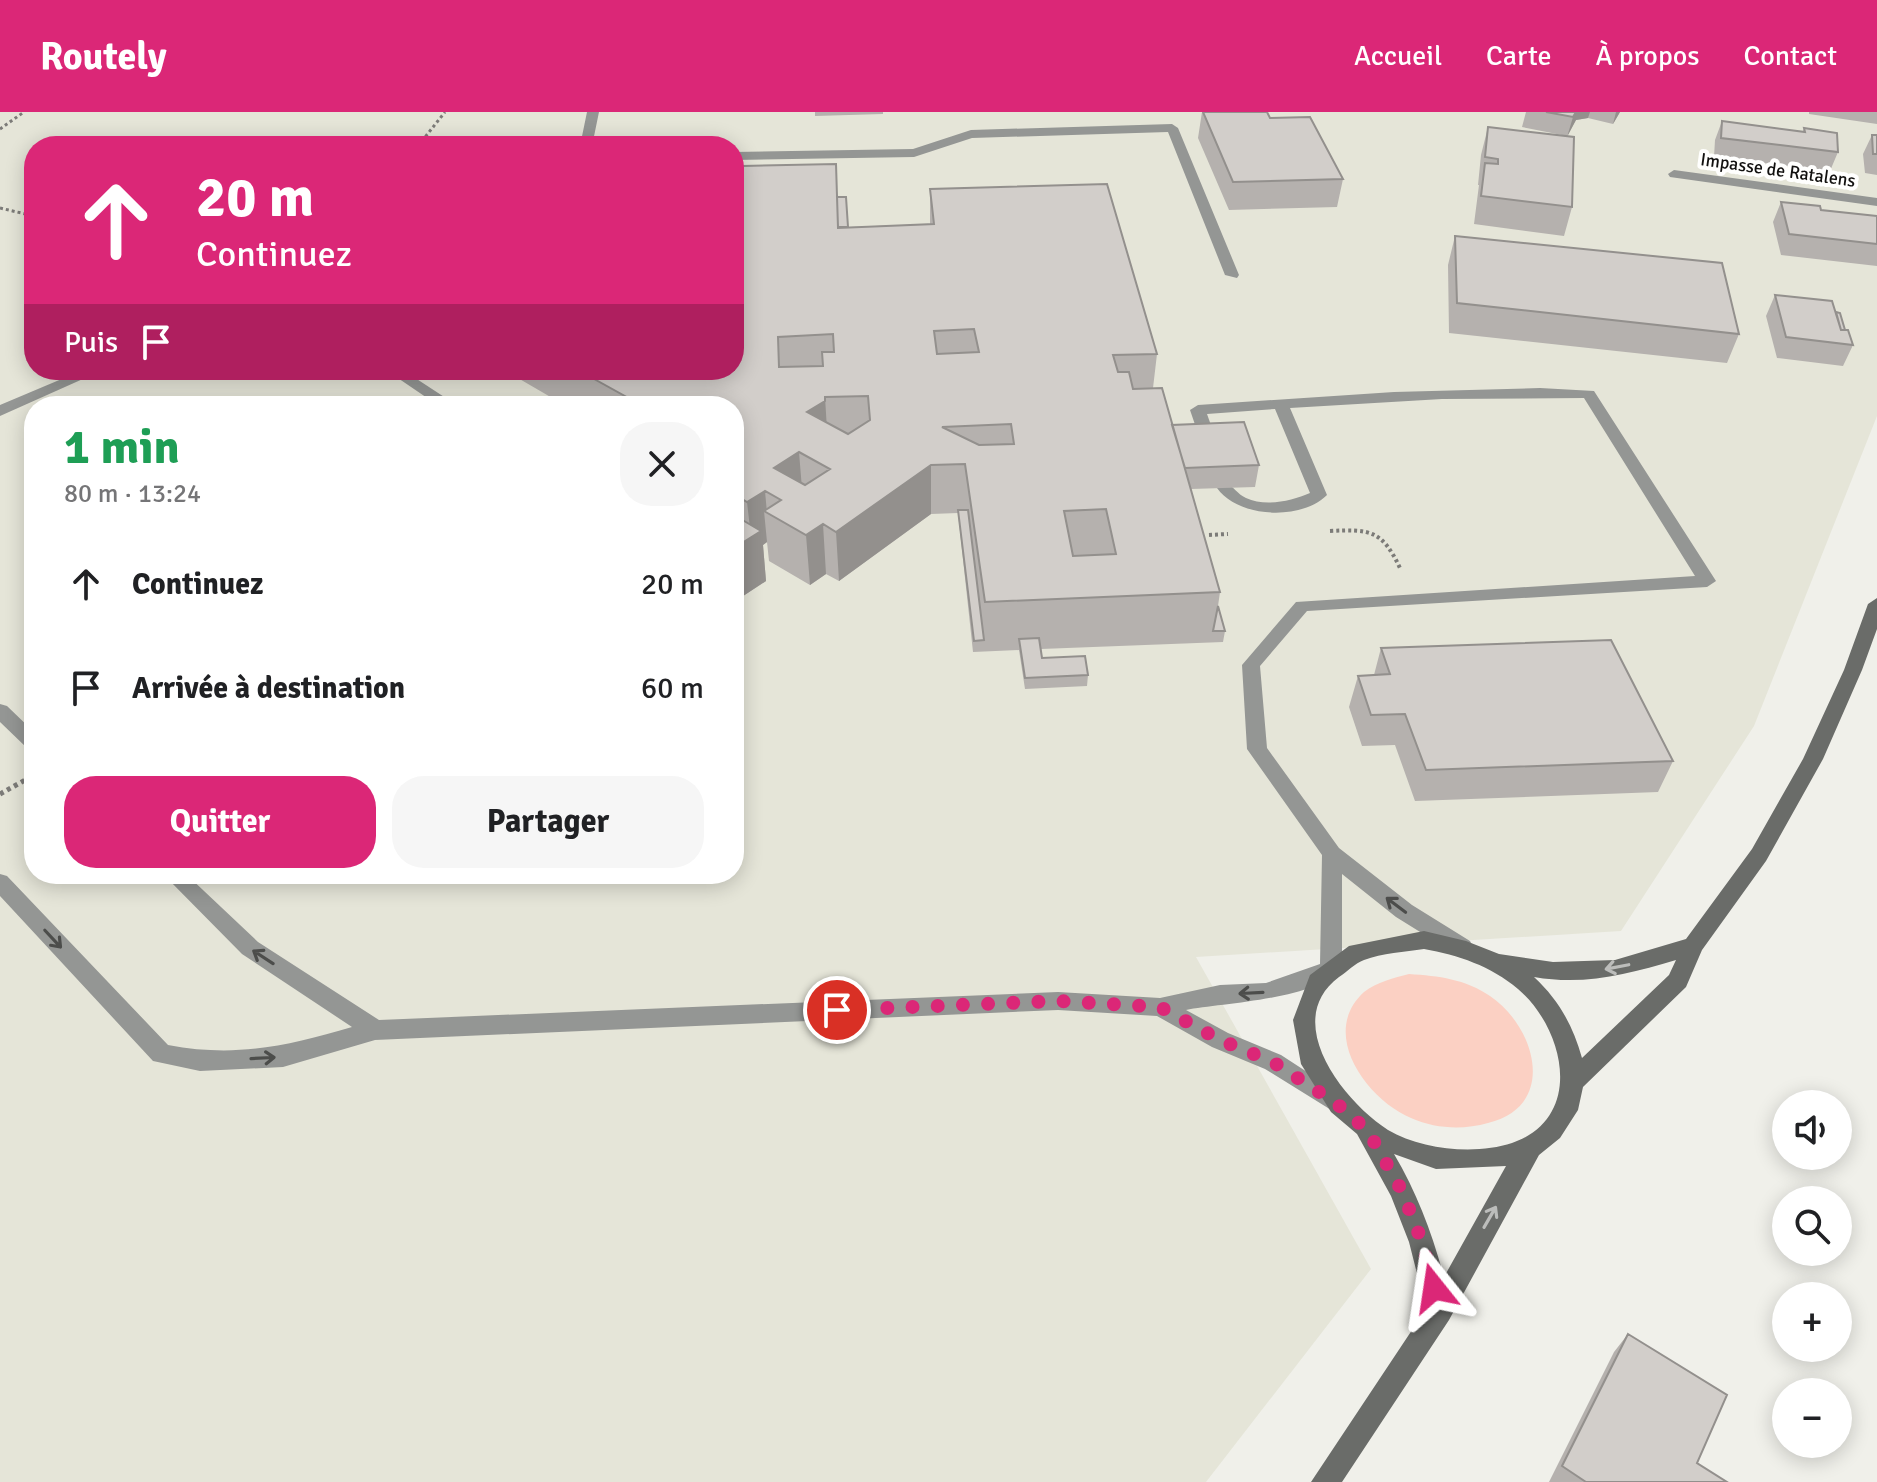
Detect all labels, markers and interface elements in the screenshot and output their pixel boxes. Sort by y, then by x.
text: Routely [40,33,167,80]
text: Accueil [1354,39,1442,73]
text: Carte [1486,39,1551,73]
text: À propos [1595,39,1700,73]
text: Contact [1744,39,1837,73]
street label: Impasse de Ratalens [1699,148,1857,192]
text: 20 m [196,163,314,232]
icon: ahead [64,168,168,272]
text: Continuez [196,232,352,277]
icon: arrive [134,320,178,364]
text: Puis [64,324,118,361]
text: 1 min [64,418,180,477]
button: close [620,422,704,506]
text: 80 m · 13:24 [64,478,201,510]
icon: ahead [64,562,108,606]
text: Continuez [132,566,264,603]
text: 20 m [641,566,704,603]
icon: arrive [64,666,108,710]
text: Arrivée à destination [132,670,405,707]
text: 60 m [641,670,704,707]
button: Quitter [64,776,376,868]
button: Partager [392,776,704,868]
one-way arrow [1386,896,1407,913]
one-way arrow [44,929,63,949]
one-way arrow [252,948,275,964]
one-way arrow [1605,960,1631,975]
pin [803,976,871,1044]
one-way arrow [1238,985,1265,1000]
icon: arrive [815,988,859,1032]
one-way arrow [249,1050,276,1065]
map controls [1772,1090,1852,1458]
button: sound [1772,1090,1852,1170]
button: search [1772,1186,1852,1266]
one-way arrow [1483,1206,1498,1230]
position arrow [1392,1246,1476,1330]
button: + [1772,1282,1852,1362]
button: − [1772,1378,1852,1458]

